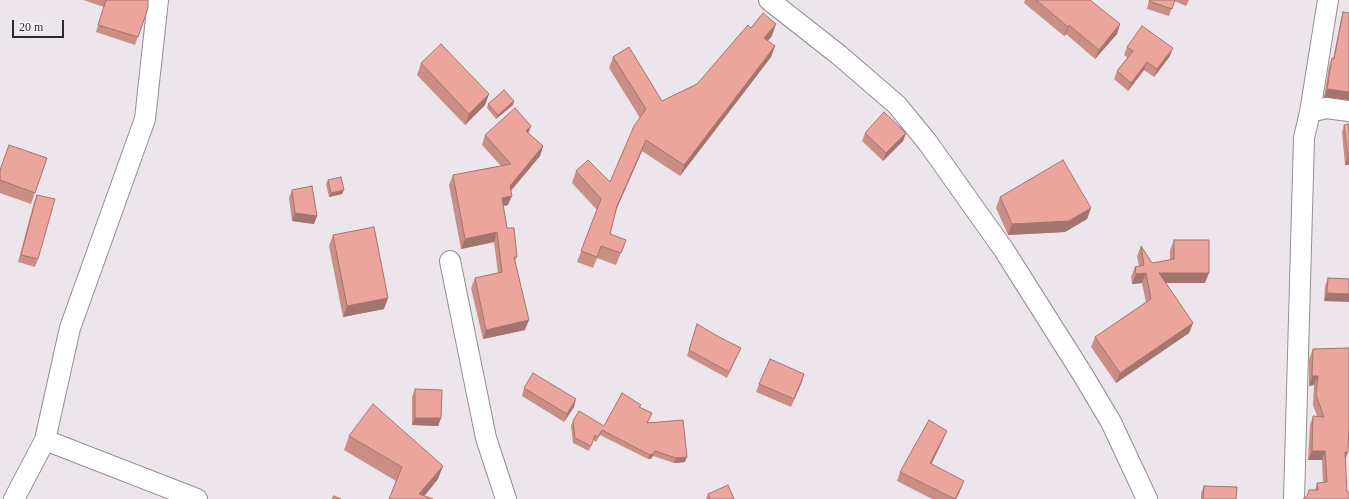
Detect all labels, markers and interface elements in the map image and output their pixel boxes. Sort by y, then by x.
scale bar [14,12,66,38]
text: 20 m [19,20,43,34]

